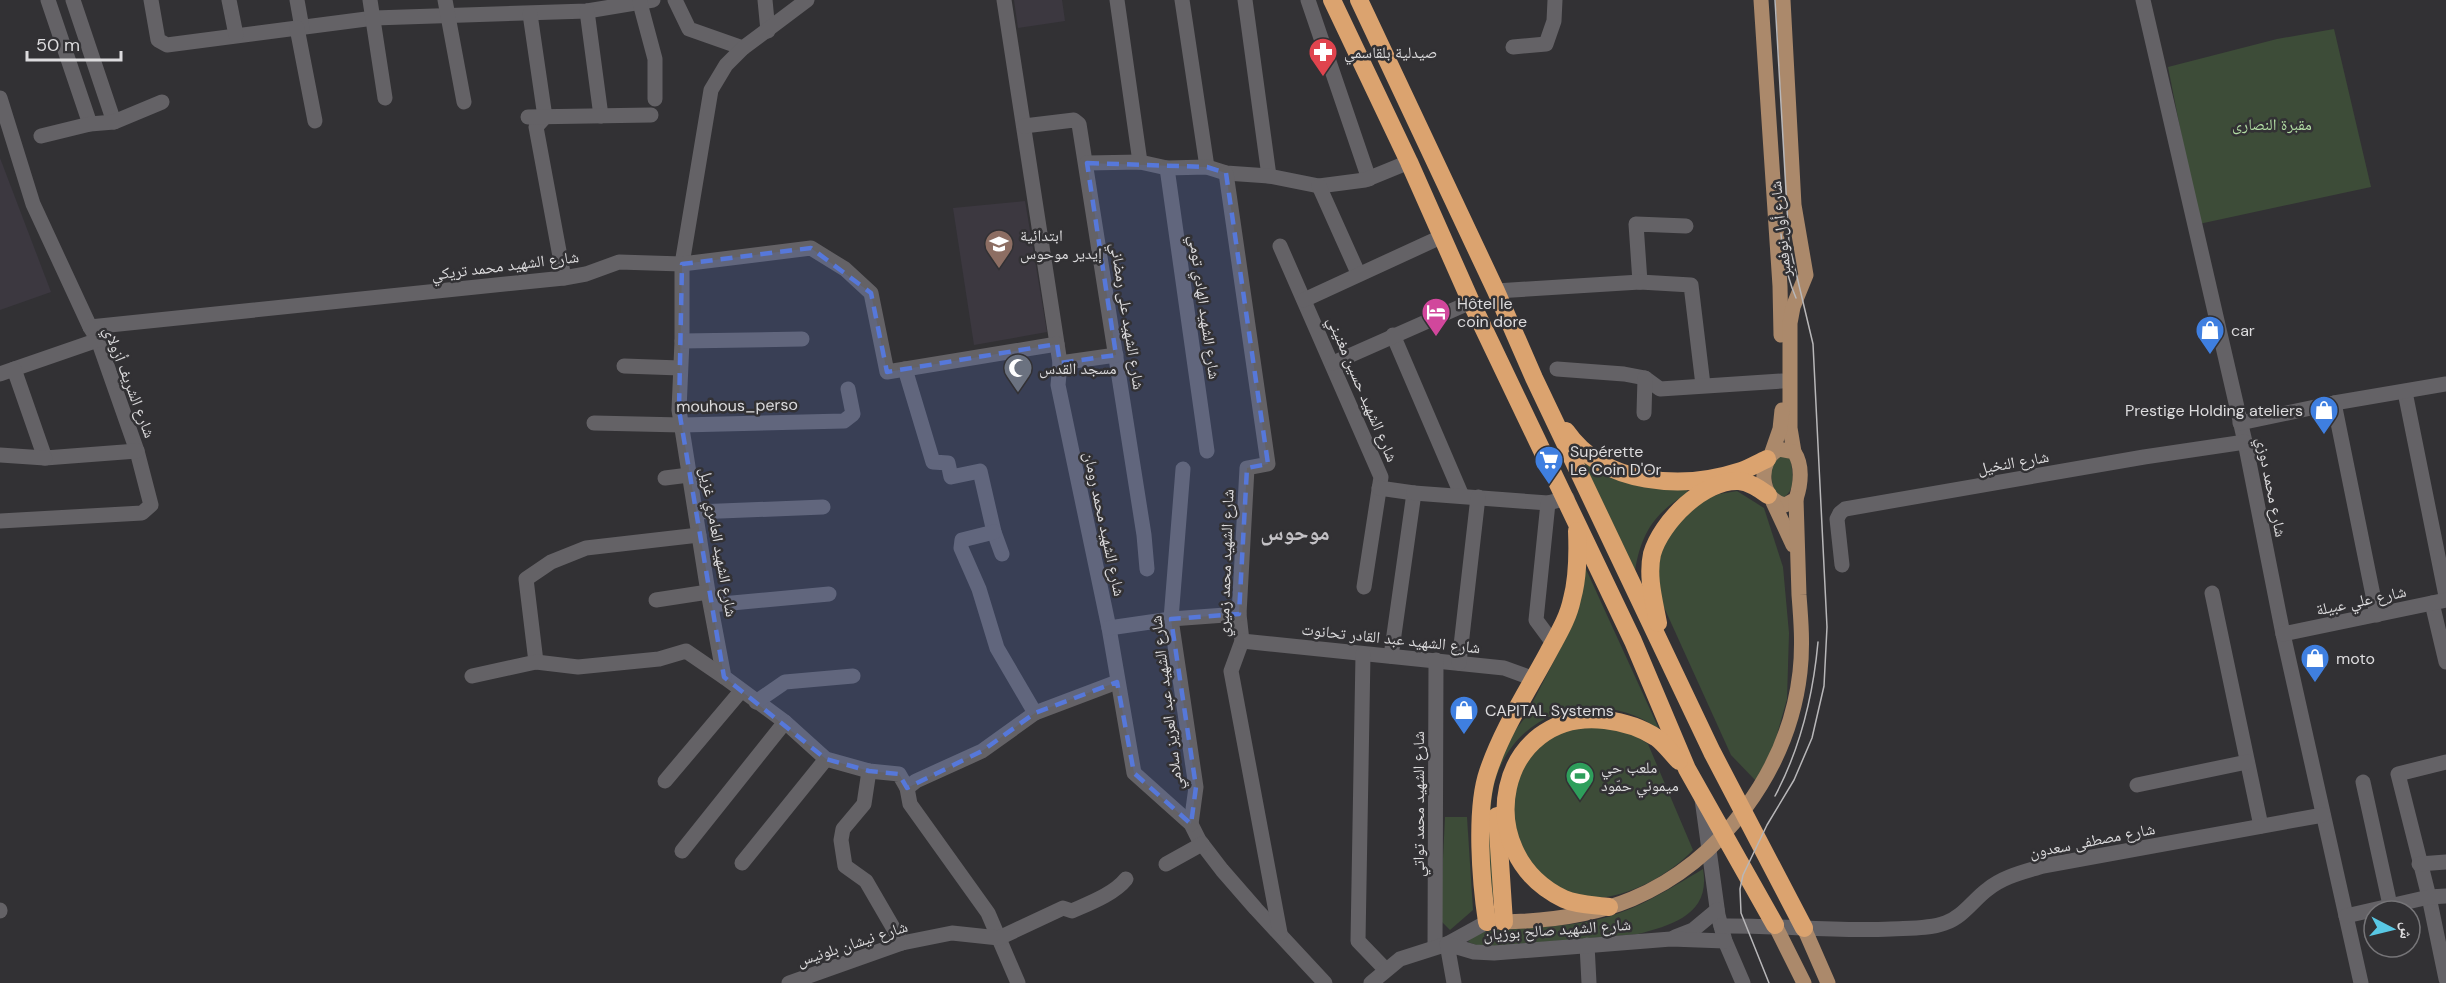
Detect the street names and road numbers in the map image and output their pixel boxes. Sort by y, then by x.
street label: شارع أول نوفمبر [1765,180,1796,279]
street label: شارع الشهيد الهادي تومي [1182,234,1225,381]
street label: شارع الشهيد على رمضاني [1103,241,1150,392]
street label: شارع الشهيد محمد تريكي [430,246,580,287]
street label: شارع الشهيد حسين مغنيني [1320,313,1403,466]
street label: شارع الشريف أزولاي [97,324,160,441]
street label: mouhous_perso [676,394,798,417]
street label: شارع محمد دوزي [2250,435,2291,539]
street label: شارع النخيل [1976,446,2051,479]
street label: شارع الشهيد محمد رومان [1079,450,1130,598]
street label: شارع الشهيد العامري غزيل [693,466,742,619]
street label: شارع الشهيد محمد زميري [1212,489,1241,637]
street label: شارع علي عبيلة [2314,581,2409,622]
street label: شارع الشهيد عبد العزيز سلامي [1145,614,1190,791]
street label: شارع الشهيد عبد القادر تحانوت [1300,619,1481,658]
street label: شارع الشهيد محمد تواتي [1408,731,1431,877]
street label: شارع مصطفى سعدون [2027,818,2157,863]
street label: شارع الشهيد صالح بوزيان [1482,914,1632,945]
street label: شارع نيشان بلونيس [794,916,910,971]

